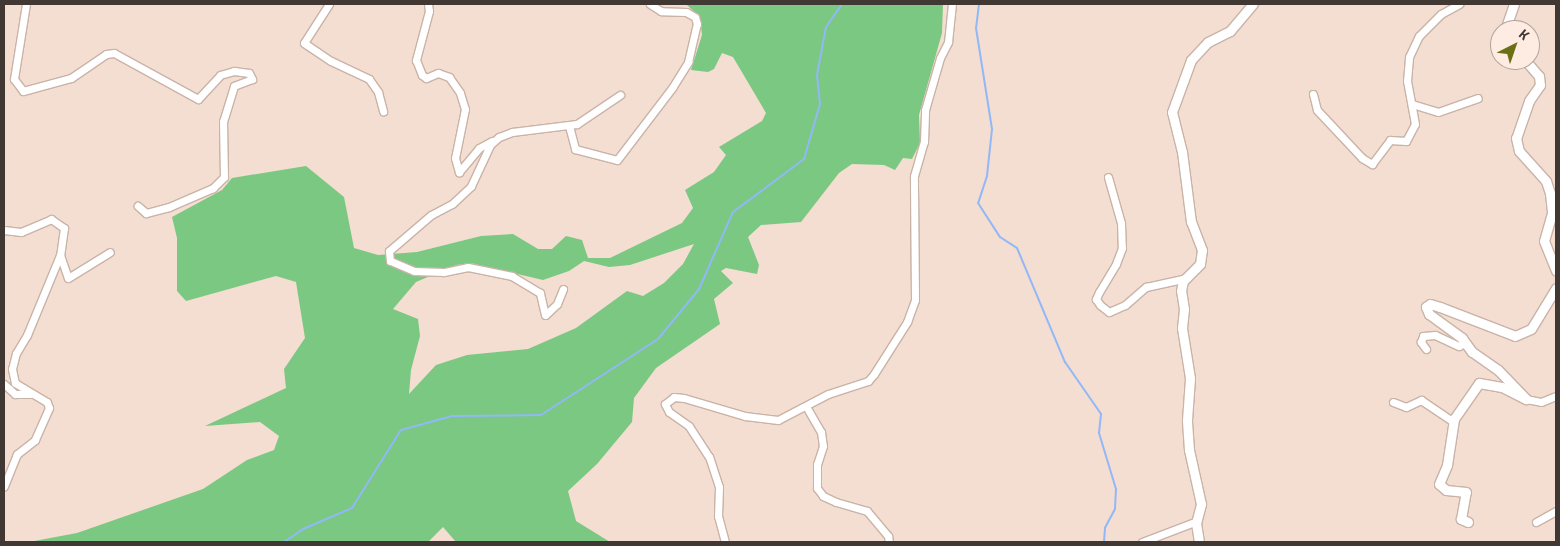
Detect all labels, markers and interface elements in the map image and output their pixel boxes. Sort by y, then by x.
north arrow [1490,20,1540,70]
text: K [1514,23,1535,45]

